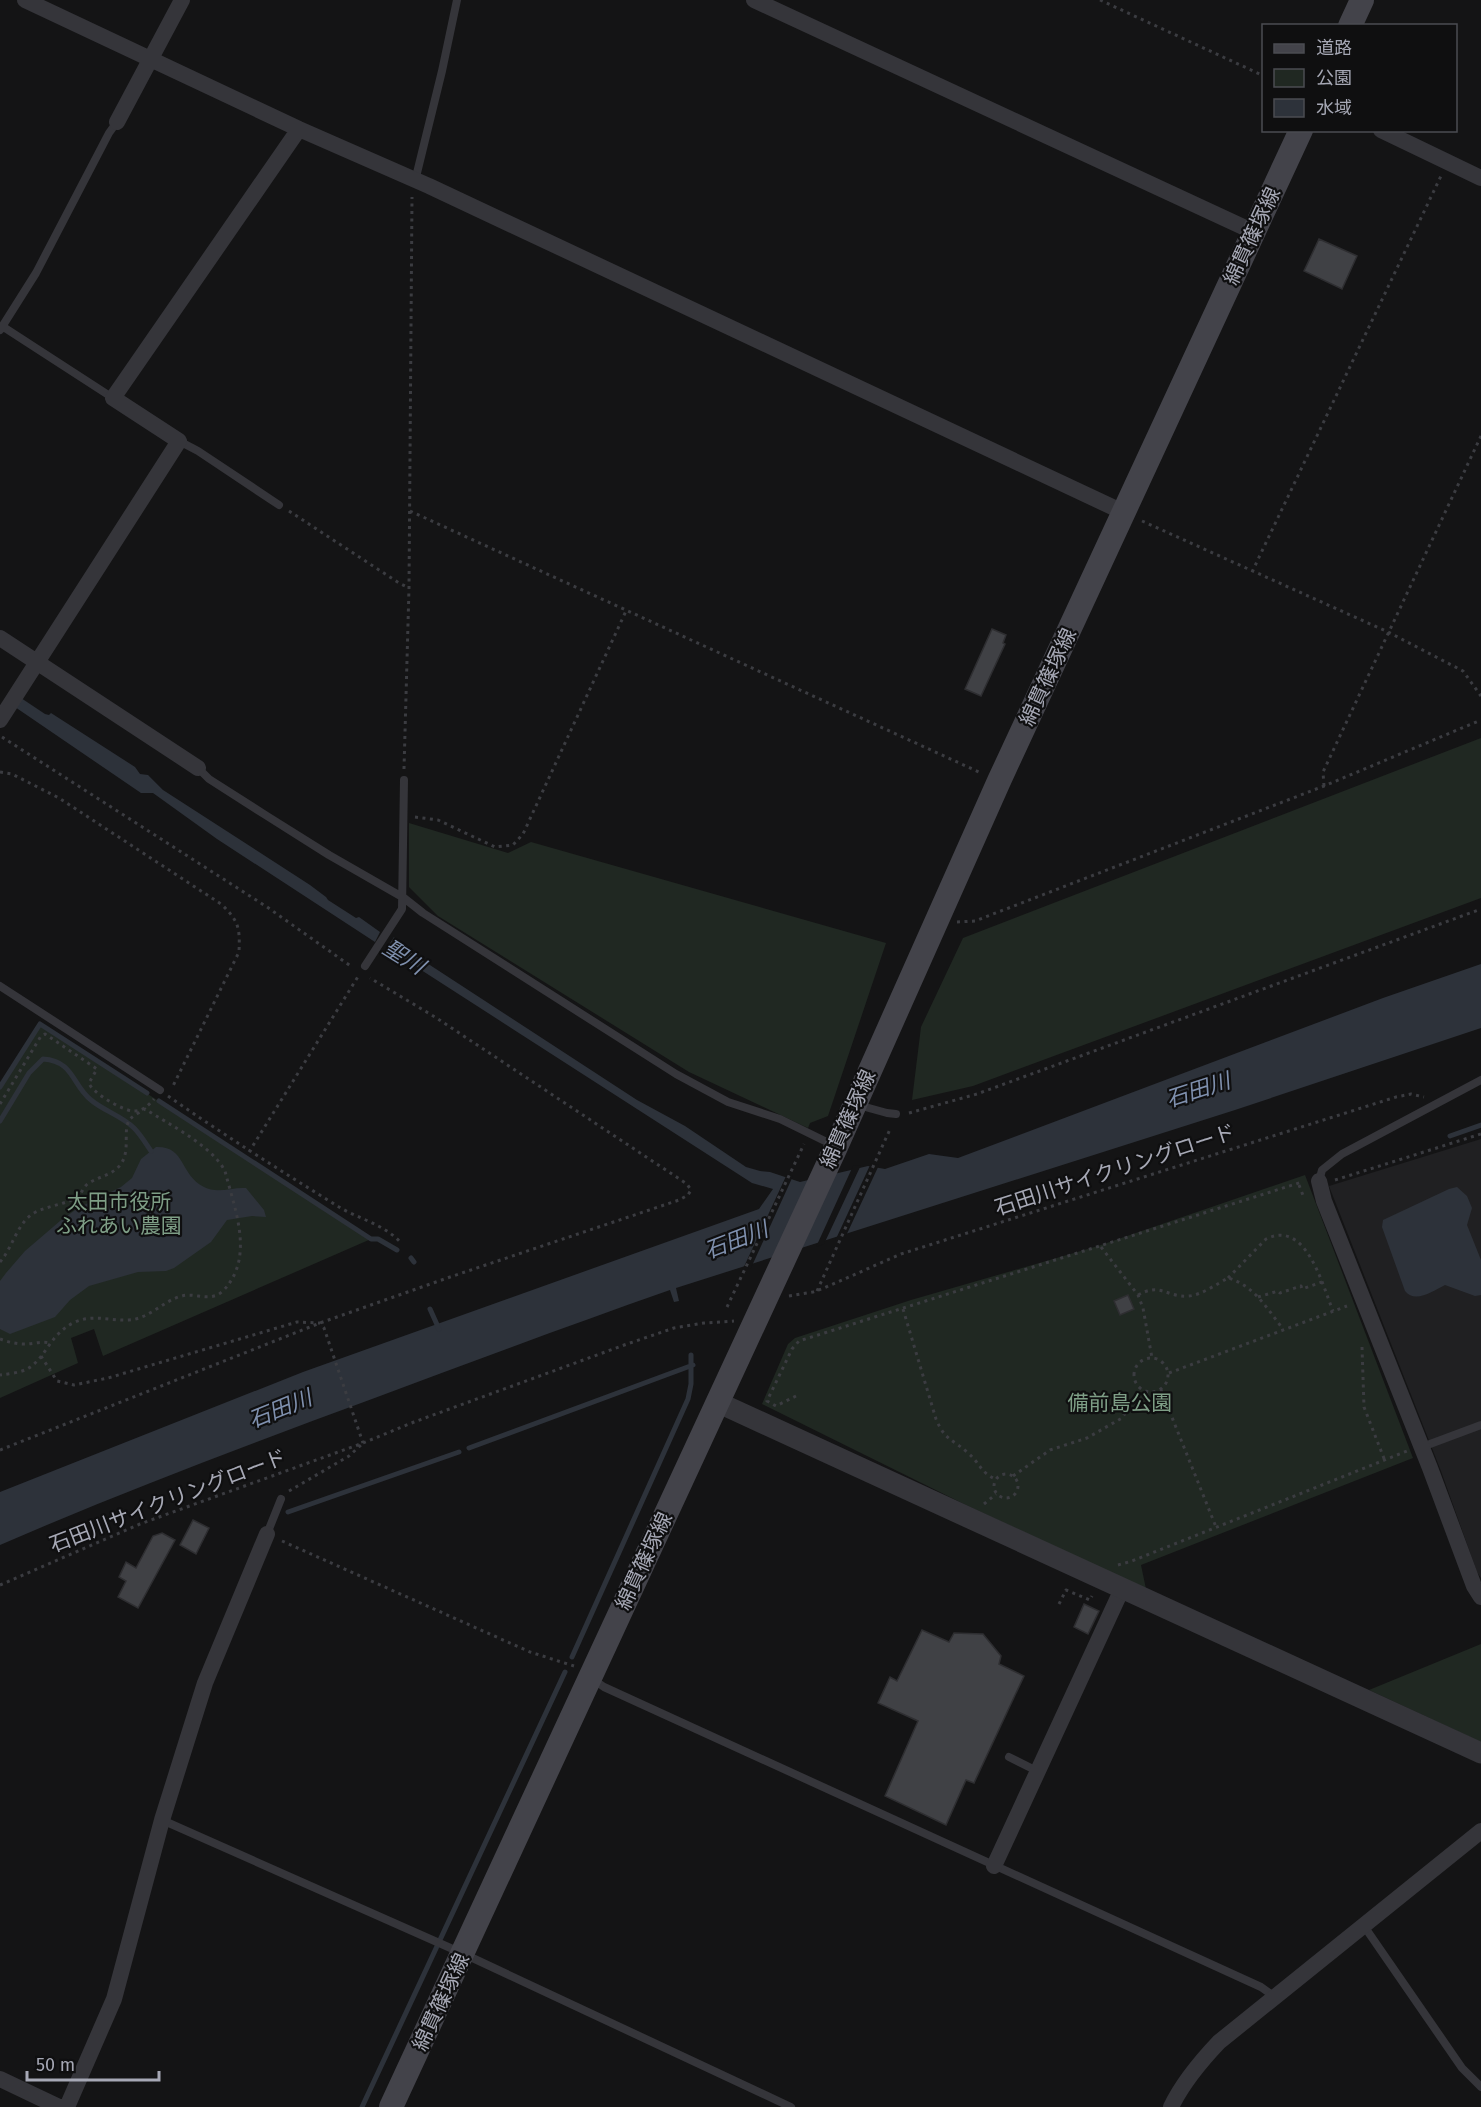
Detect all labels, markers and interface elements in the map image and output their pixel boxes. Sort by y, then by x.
legend [1262,24,1457,132]
text: 道路 [1316,37,1352,59]
text: 公園 [1316,67,1352,89]
text: 水域 [1316,97,1352,119]
street label: 綿貫篠塚線 [1218,183,1286,289]
street label: 綿貫篠塚線 [1014,624,1082,730]
water label: 聖川 [378,934,432,981]
street label: 綿貫篠塚線 [815,1066,881,1172]
water label: 石田川 [1162,1066,1235,1113]
street label: 石田川サイクリングロード [991,1119,1239,1221]
park label: 太田市役所 ふれあい農園 [56,1189,182,1239]
water label: 石田川 [700,1215,774,1264]
water label: 石田川 [244,1383,318,1434]
park label: 備前島公園 [1068,1390,1173,1416]
street label: 石田川サイクリングロード [46,1444,290,1558]
street label: 綿貫篠塚線 [610,1508,678,1614]
street label: 綿貫篠塚線 [407,1949,475,2055]
scale bar [27,2044,159,2082]
text: 50 m [36,2054,75,2076]

